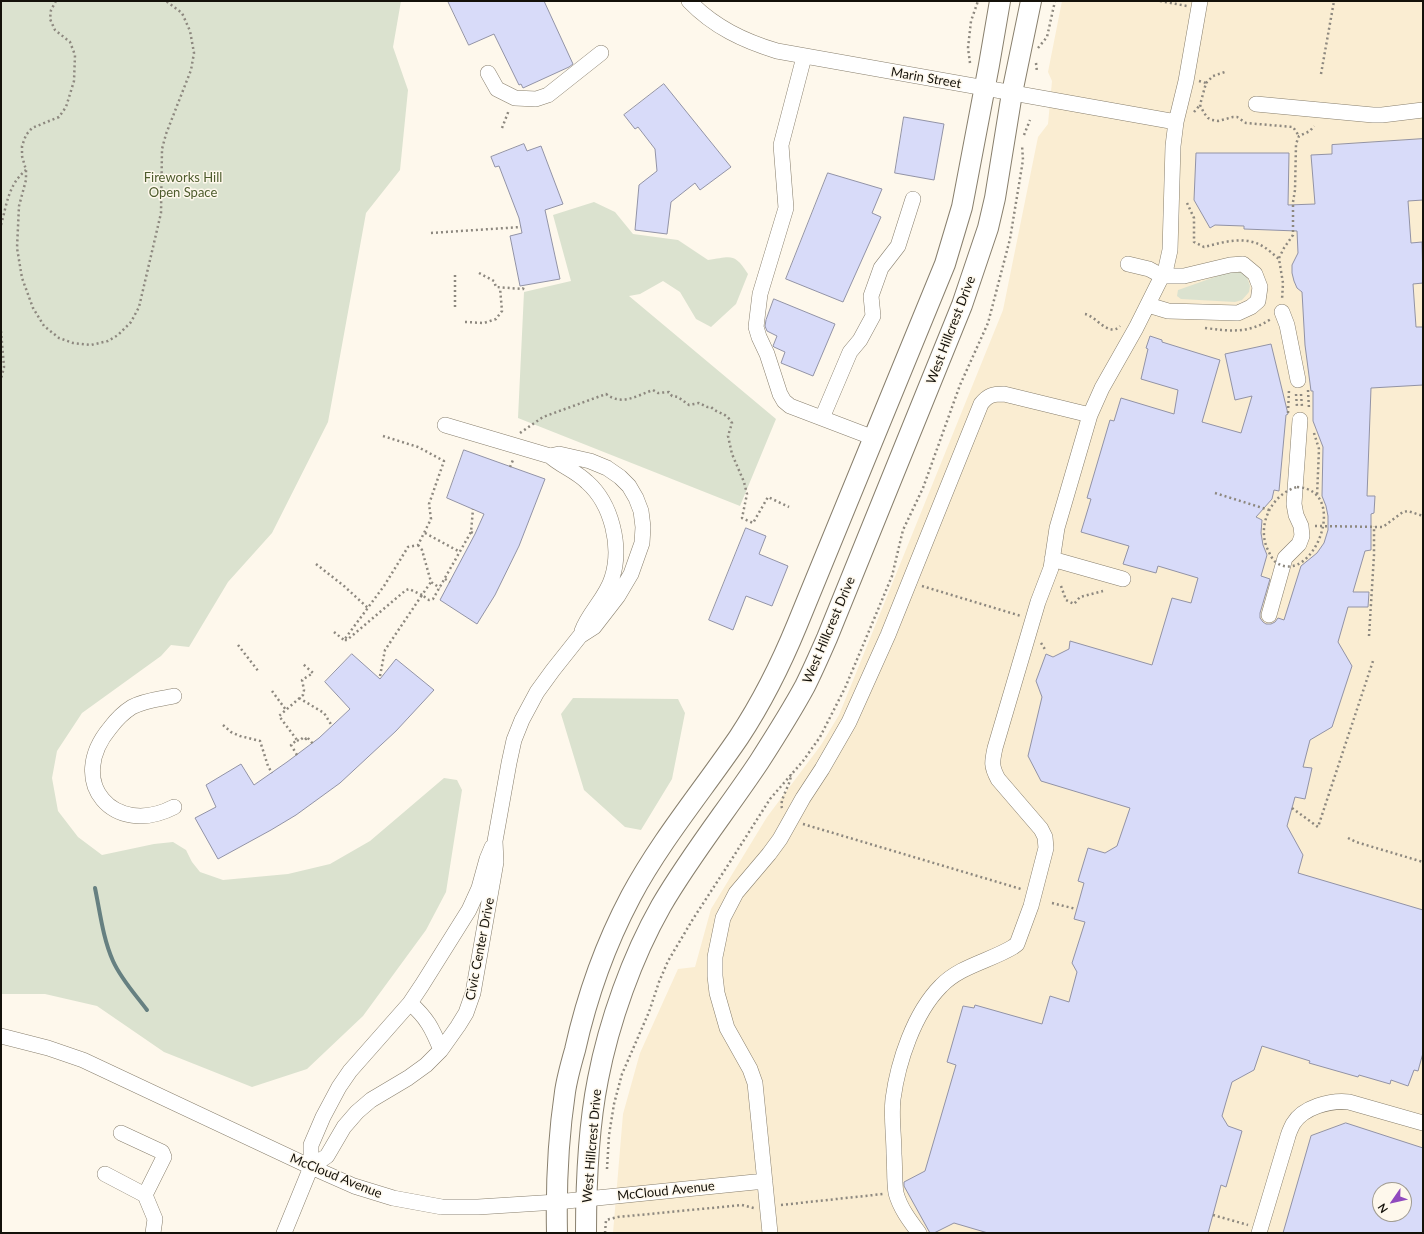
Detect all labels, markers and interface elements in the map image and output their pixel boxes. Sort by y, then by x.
street label: Marin Street [890,64,962,92]
park label: Fireworks Hill Open Space [144,170,222,201]
street label: West Hillcrest Drive [923,274,979,386]
street label: West Hillcrest Drive [799,574,859,686]
street label: Civic Center Drive [462,896,498,1002]
street label: West Hillcrest Drive [579,1088,605,1204]
street label: McCloud Avenue [288,1150,384,1202]
street label: McCloud Avenue [616,1178,716,1204]
north arrow [1372,1182,1412,1222]
text: N [1375,1201,1390,1216]

